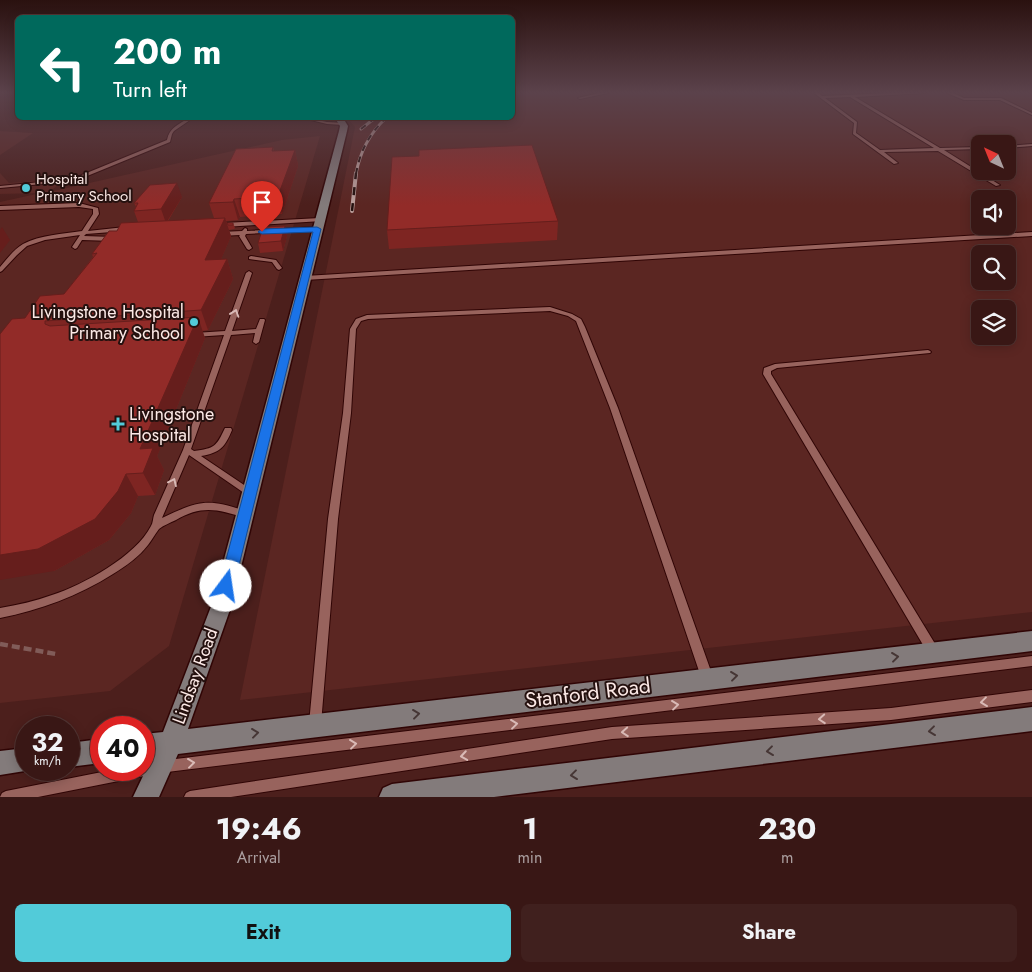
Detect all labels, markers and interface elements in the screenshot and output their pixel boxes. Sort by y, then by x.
text: 200 m [113,27,222,77]
icon: left [30,35,95,100]
text: Turn left [113,73,187,105]
north arrow [971,135,1016,180]
map controls [971,135,1016,345]
place label: Hospital Primary School [36,168,132,207]
pin [241,181,283,232]
marker: Hospital Primary School [20,182,32,194]
icon: arrive [248,188,276,216]
button: sound [971,190,1016,235]
button: search [971,245,1016,290]
place label: Livingstone Hospital Primary School [31,299,184,346]
button: layers [971,300,1016,345]
one-way arrow [229,309,239,318]
marker: Livingstone Hospital Primary School [188,316,200,328]
place label: Livingstone Hospital [129,401,214,448]
marker: Livingstone Hospital [111,417,125,431]
one-way arrow [167,478,177,487]
position arrow [199,559,251,611]
street label: Lindsay Road [166,624,224,728]
one-way arrow [891,652,899,663]
street label: Stanford Road [524,670,652,716]
one-way arrow [730,671,738,682]
one-way arrow [979,696,987,707]
one-way arrow [672,700,680,711]
one-way arrow [412,709,420,720]
one-way arrow [818,713,826,724]
speed limit sign: 40 [90,716,155,781]
one-way arrow [510,719,518,730]
text: 32 [32,724,63,760]
one-way arrow [927,725,935,736]
one-way arrow [621,727,629,738]
one-way arrow [251,728,259,739]
one-way arrow [349,739,357,750]
one-way arrow [766,745,774,756]
one-way arrow [460,750,469,760]
text: km/h [34,752,61,770]
one-way arrow [188,758,196,769]
one-way arrow [570,769,578,780]
text: 19:46 [216,807,302,850]
text: 1 [522,807,538,850]
text: 230 [758,807,816,850]
text: Arrival [237,846,281,869]
text: min [517,846,542,869]
text: m [781,846,793,869]
button: Exit [15,904,511,962]
button: Share [521,904,1017,962]

